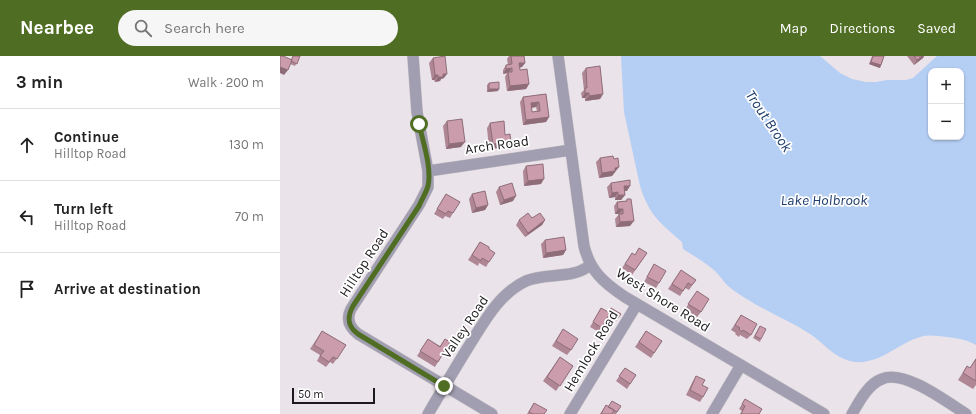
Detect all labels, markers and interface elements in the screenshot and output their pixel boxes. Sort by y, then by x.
search box [118,10,398,46]
text: Nearbee [20,17,94,39]
icon: search [132,17,154,39]
text: Search here [164,19,245,37]
text: Map [780,20,808,37]
text: Directions [830,20,895,37]
text: Saved [917,20,956,37]
map controls [928,68,964,140]
button: + [928,68,964,104]
text: 3 min [16,72,63,92]
text: Walk · 200 m [188,75,264,90]
water label: Trout Brook [742,87,796,156]
button: − [928,104,964,140]
route start [410,115,428,133]
text: Continue [54,128,119,146]
street label: Arch Road [464,132,530,158]
icon: ahead [16,134,38,156]
text: 130 m [229,137,264,152]
text: Hilltop Road [54,146,126,161]
water label: Lake Holbrook [780,191,868,209]
text: Turn left [54,200,113,218]
icon: left [16,206,38,228]
text: 70 m [235,209,264,224]
text: Hilltop Road [54,218,126,233]
street label: Hilltop Road [336,226,392,300]
street label: West Shore Road [613,264,713,336]
icon: arrive [16,278,38,300]
text: Arrive at destination [54,280,201,298]
street label: Valley Road [438,292,492,362]
street label: Hemlock Road [560,307,622,395]
route end [435,377,453,395]
scale bar [292,386,375,405]
text: 50 m [298,388,324,401]

